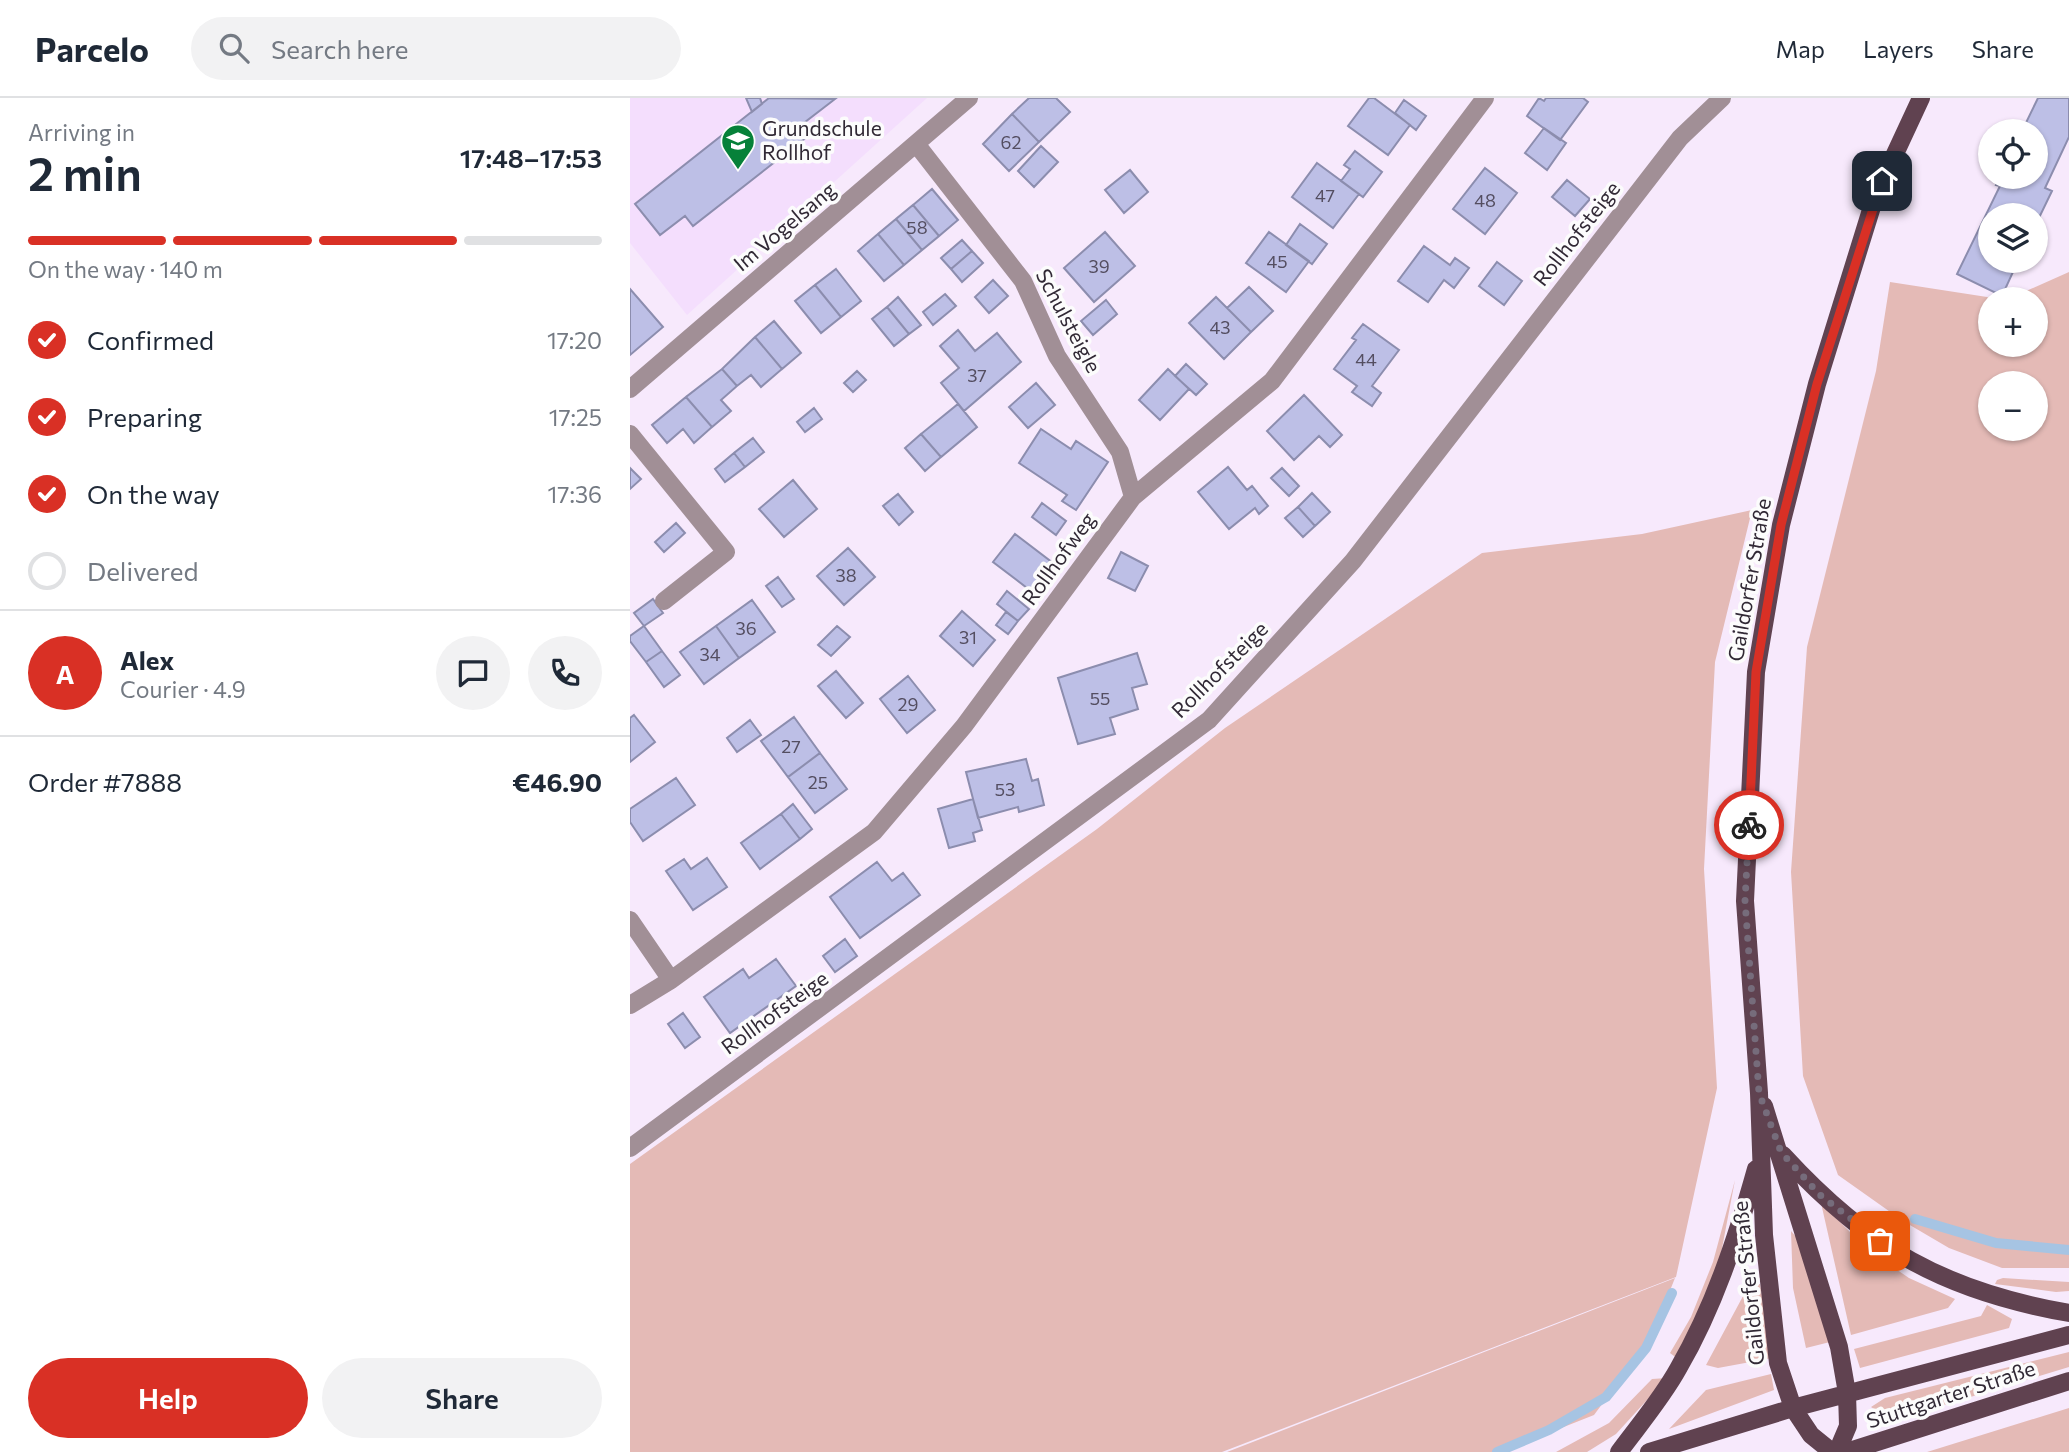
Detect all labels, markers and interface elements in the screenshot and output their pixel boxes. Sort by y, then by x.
search box [191,17,681,80]
text: Parcelo [35,28,149,69]
icon: search [215,29,253,67]
text: Search here [271,33,409,64]
text: Map [1776,34,1825,63]
text: Layers [1863,34,1934,63]
text: Share [1972,34,2034,63]
place label: Grundschule Rollhof [762,115,882,164]
text: Arriving in [28,118,135,146]
map controls [1978,119,2048,441]
button: locate [1978,119,2048,189]
school or university icon: Grundschule Rollhof [719,122,757,171]
house number: 62 [1001,131,1021,153]
text: 17:48–17:53 [460,142,602,173]
text: 2 min [28,144,142,200]
pin [1852,151,1912,211]
icon: home [1863,162,1901,200]
street label: Im Vogelsang [728,176,840,276]
street label: Rollhofsteige [1527,176,1624,290]
house number: 47 [1315,184,1335,206]
house number: 48 [1474,189,1496,211]
button: layers [1978,203,2048,273]
house number: 58 [906,216,928,238]
house number: 45 [1266,250,1288,272]
text: On the way · 140 m [28,255,223,283]
house number: 39 [1088,255,1110,277]
street label: Schulsteigle [1032,264,1107,377]
button: + [1978,287,2048,357]
house number: 43 [1209,316,1231,338]
icon: check [28,321,66,359]
text: Confirmed [87,324,214,355]
text: 17:20 [547,326,602,354]
house number: 44 [1355,348,1377,370]
house number: 37 [967,364,987,386]
button: − [1978,371,2048,441]
icon: check [28,398,66,436]
text: Preparing [87,401,202,432]
text: 17:25 [549,403,602,431]
icon: check [28,475,66,513]
text: On the way [87,478,220,509]
text: 17:36 [548,480,602,508]
street label: Gaildorfer Straße [1722,496,1775,663]
street label: Rollhofweg [1016,507,1100,609]
text: Delivered [87,555,198,586]
house number: 38 [835,564,857,586]
street label: Rollhofsteige [1166,616,1272,722]
house number: 36 [735,617,757,639]
house number: 31 [959,626,977,648]
button: chat [436,636,510,710]
button: phone [528,636,602,710]
house number: 34 [699,643,721,665]
text: Alex [120,644,174,675]
text: A [56,658,74,689]
text: Courier · 4.9 [120,675,246,703]
house number: 55 [1090,687,1110,709]
house number: 29 [898,693,918,715]
house number: 27 [781,735,801,757]
text: Order #7888 [28,766,182,797]
text: €46.90 [512,766,602,797]
house number: 25 [808,771,828,793]
house number: 53 [995,778,1015,800]
courier [1714,790,1784,860]
icon: bike [1730,806,1768,844]
street label: Rollhofsteige [716,965,832,1059]
street label: Gaildorfer Straße [1726,1200,1769,1367]
pin [1850,1211,1910,1271]
icon: bag [1861,1222,1899,1260]
street label: Stuttgarter Straße [1863,1355,2038,1433]
button: Help [28,1358,308,1438]
button: Share [322,1358,602,1438]

